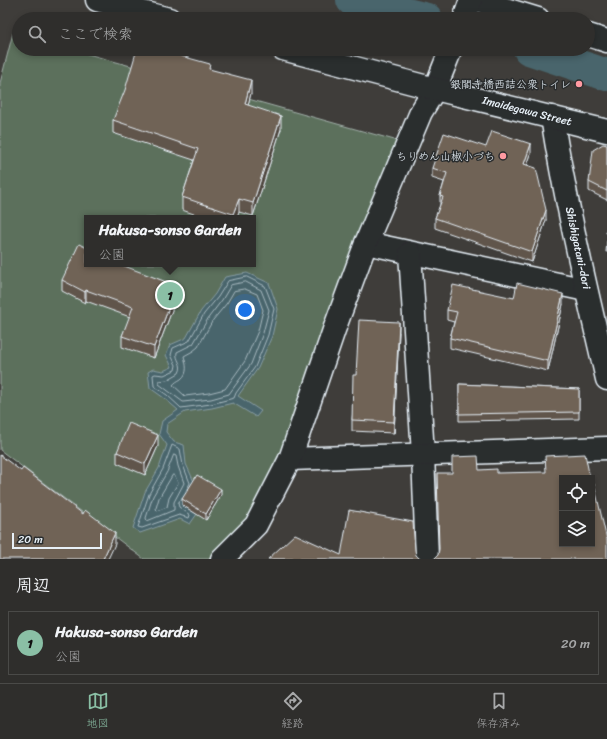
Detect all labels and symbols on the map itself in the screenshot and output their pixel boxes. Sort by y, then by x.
place label: 銀閣寺橋西詰公衆トイレ [450,75,571,94]
marker: 銀閣寺橋西詰公衆トイレ [574,79,584,89]
street label: Imaidegawa Street [479,90,574,131]
place label: ちりめん山椒小づち [396,147,495,166]
marker: ちりめん山椒小づち [498,151,508,161]
street label: Shishigatani-dori [560,205,596,292]
pin: 1 [157,280,183,310]
your location [235,300,255,320]
scale bar [12,531,102,550]

